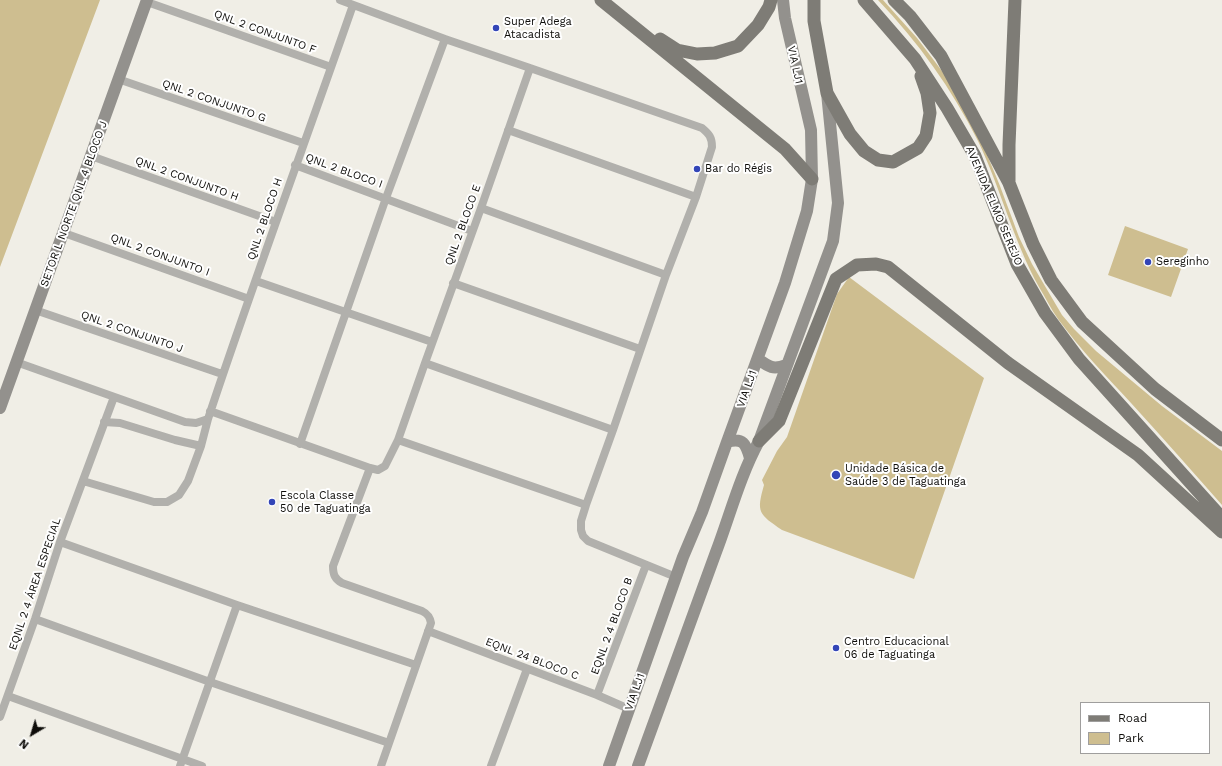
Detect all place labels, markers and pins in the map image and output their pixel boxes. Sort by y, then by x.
place label: Super Adega Atacadista [504,15,572,41]
marker: Super Adega Atacadista [491,23,501,33]
place label: Bar do Régis [705,162,772,176]
marker: Bar do Régis [692,164,702,174]
place label: Sereginho [1156,255,1209,269]
marker: Sereginho [1143,257,1153,267]
place label: Unidade Básica de Saúde 3 de Taguatinga [845,462,966,488]
marker: Unidade Básica de Saúde 3 de Taguatinga [830,469,842,481]
place label: Escola Classe 50 de Taguatinga [280,489,371,515]
marker: Escola Classe 50 de Taguatinga [267,497,277,507]
place label: Centro Educacional 06 de Taguatinga [844,635,949,661]
marker: Centro Educacional 06 de Taguatinga [831,643,841,653]

